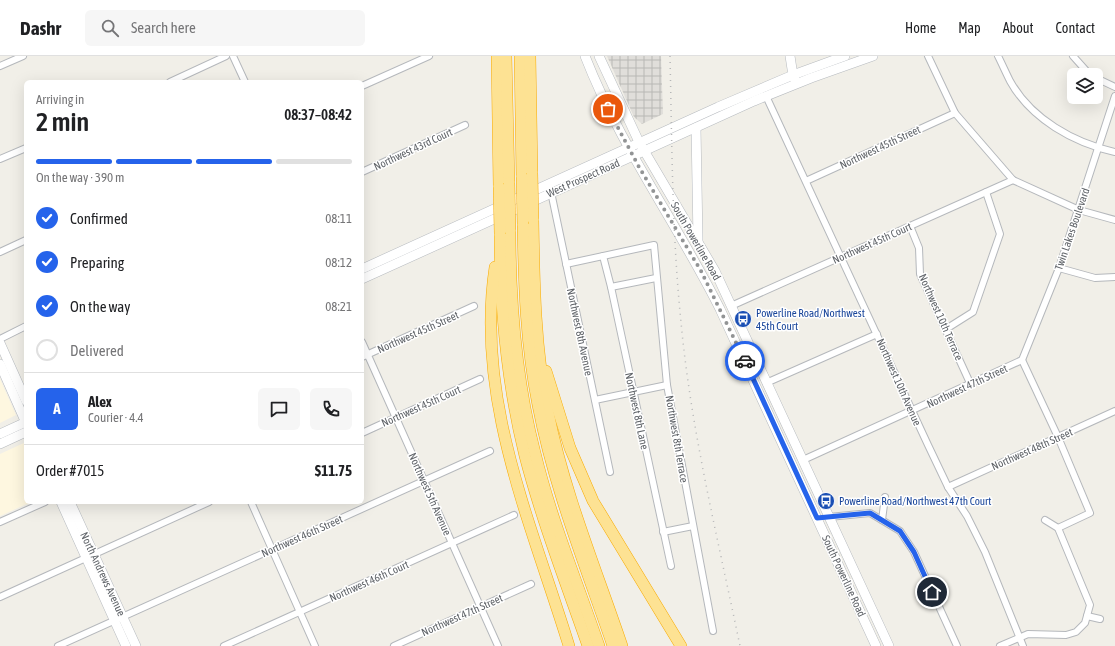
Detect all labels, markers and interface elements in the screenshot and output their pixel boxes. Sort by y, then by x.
search box [85,10,365,46]
text: Dashr [20,17,61,39]
icon: search [99,17,121,39]
text: Search here [131,19,196,36]
text: Home [905,20,936,36]
text: Map [958,20,981,36]
text: About [1003,20,1034,36]
text: Contact [1056,20,1095,36]
map controls [1067,68,1103,104]
button: layers [1067,68,1103,104]
text: Arriving in [36,92,84,107]
pin [591,92,625,126]
icon: bag [597,98,619,120]
text: 08:37–08:42 [284,106,352,123]
text: 2 min [36,107,89,137]
street label: Northwest 45th Street [838,123,922,171]
street label: Northwest 43rd Court [372,126,454,172]
street label: West Prospect Road [545,156,621,200]
text: On the way · 390 m [36,170,124,185]
street label: Twin Lakes Boulevard [1052,186,1092,272]
street label: South Powerline Road [669,200,723,282]
icon: check [36,207,58,229]
text: Confirmed [70,210,128,227]
text: 08:11 [325,211,352,226]
street label: Northwest 45th Court [831,220,913,266]
icon: check [36,251,58,273]
text: Preparing [70,254,124,271]
text: 08:12 [325,255,352,270]
street label: Northwest 10th Terrace [917,272,965,362]
street label: Northwest 8th Avenue [565,287,595,377]
icon: check [36,295,58,317]
text: On the way [70,298,131,315]
text: 08:21 [325,299,352,314]
place label: Powerline Road/Northwest 45th Court [756,307,865,332]
street label: Northwest 45th Street [375,309,461,355]
bus stop icon: Powerline Road/Northwest 45th Court [733,309,753,329]
street label: Northwest 10th Avenue [874,337,924,427]
courier [725,341,765,381]
text: Delivered [70,342,124,359]
icon: car [734,350,756,372]
street label: Northwest 47th Street [925,362,1009,410]
street label: Northwest 8th Lane [623,372,651,450]
street label: Northwest 45th Court [380,383,462,429]
button: chat [258,388,300,430]
button: phone [310,388,352,430]
text: Alex [88,393,112,410]
street label: Northwest 8th Terrace [663,395,691,483]
text: A [53,400,61,417]
text: Courier · 4.4 [88,410,144,425]
street label: Northwest 48th Street [989,426,1075,472]
street label: Northwest 5th Avenue [406,451,454,537]
text: Order #7015 [36,462,104,479]
text: $11.75 [315,462,352,479]
bus stop icon: Powerline Road/Northwest 47th Court [816,491,836,511]
place label: Powerline Road/Northwest 47th Court [839,495,991,507]
street label: Northwest 46th Street [259,513,345,559]
street label: North Andrews Avenue [78,530,128,618]
street label: South Powerline Road [820,533,868,619]
street label: Northwest 46th Court [328,558,410,604]
pin [915,575,949,609]
icon: home [921,581,943,603]
street label: Northwest 47th Street [419,592,505,638]

